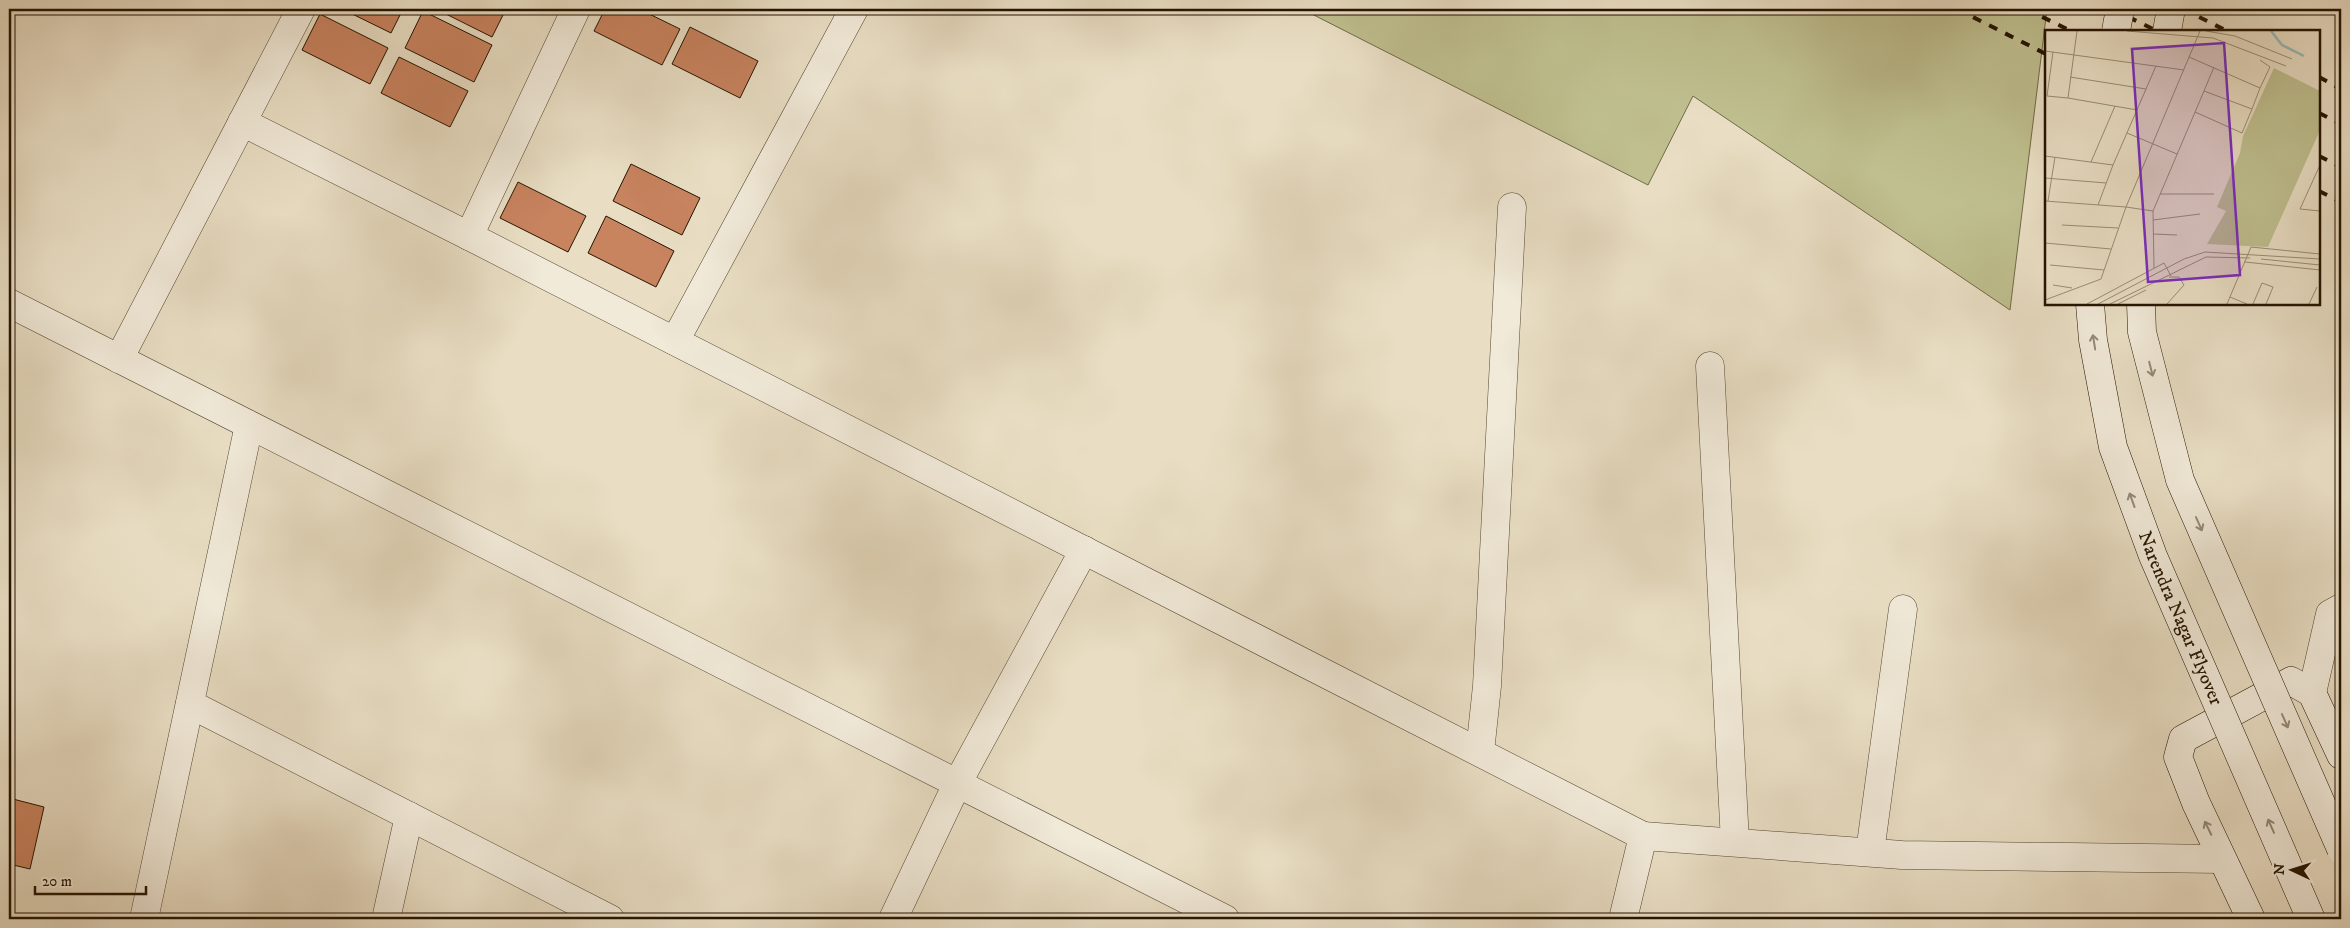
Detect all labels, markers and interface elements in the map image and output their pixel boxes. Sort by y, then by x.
inset map [2045,30,2320,305]
one-way arrow [2089,335,2099,351]
one-way arrow [2147,360,2156,376]
one-way arrow [2127,492,2136,508]
one-way arrow [2195,516,2205,531]
street label: Narendra Nagar Flyover [2133,528,2228,709]
one-way arrow [2281,713,2291,728]
one-way arrow [2265,819,2275,834]
one-way arrow [2202,821,2212,836]
north arrow [2268,846,2318,896]
text: N [2271,862,2289,876]
scale bar [35,863,146,895]
text: 20 m [42,872,72,891]

